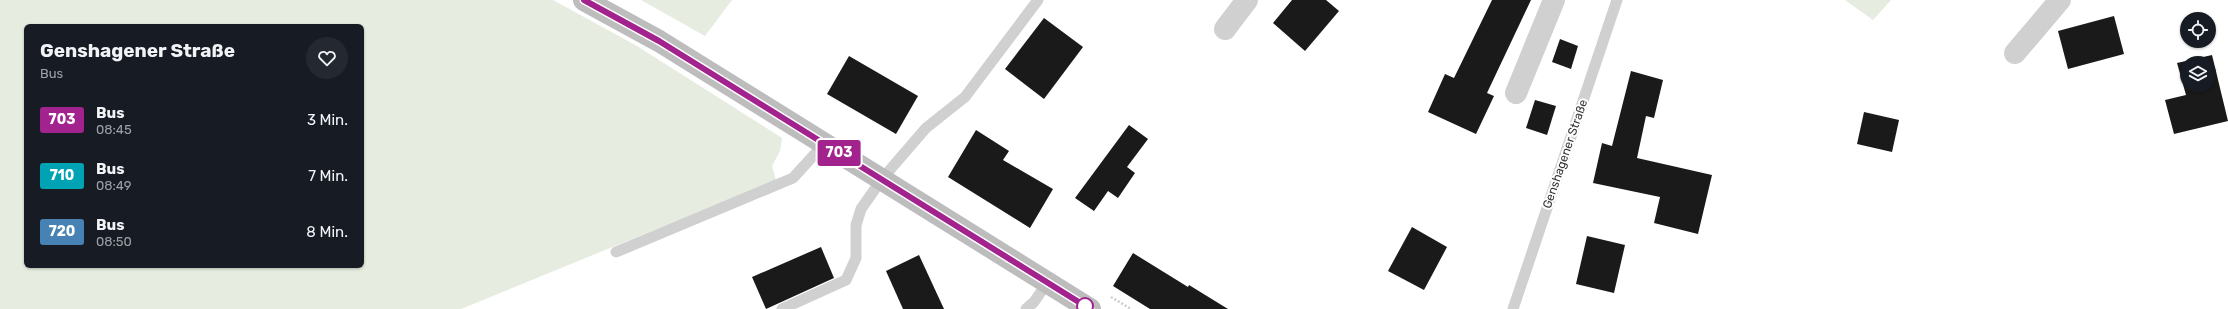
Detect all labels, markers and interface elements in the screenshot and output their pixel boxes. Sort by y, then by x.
map controls [2180,12,2216,92]
button: locate [2180,12,2216,48]
button: heart [306,37,348,79]
text: Genshagener Straße [40,39,235,62]
button: layers [2180,56,2216,92]
text: Bus [40,66,63,81]
street label: Genshagener Straße [1540,97,1590,210]
text: Bus [96,104,124,122]
text: 703 [49,111,75,128]
text: 3 Min. [307,111,348,129]
text: 08:45 [96,122,132,137]
line badge: 703 [816,140,862,166]
text: 703 [826,144,852,161]
text: Bus [96,160,124,178]
text: 710 [50,167,74,184]
text: 7 Min. [308,167,348,185]
text: 08:49 [96,178,132,193]
text: Bus [96,216,124,234]
text: 720 [49,223,75,240]
text: 8 Min. [306,223,348,241]
text: 08:50 [96,234,132,249]
unlabelled marker [1076,297,1094,309]

